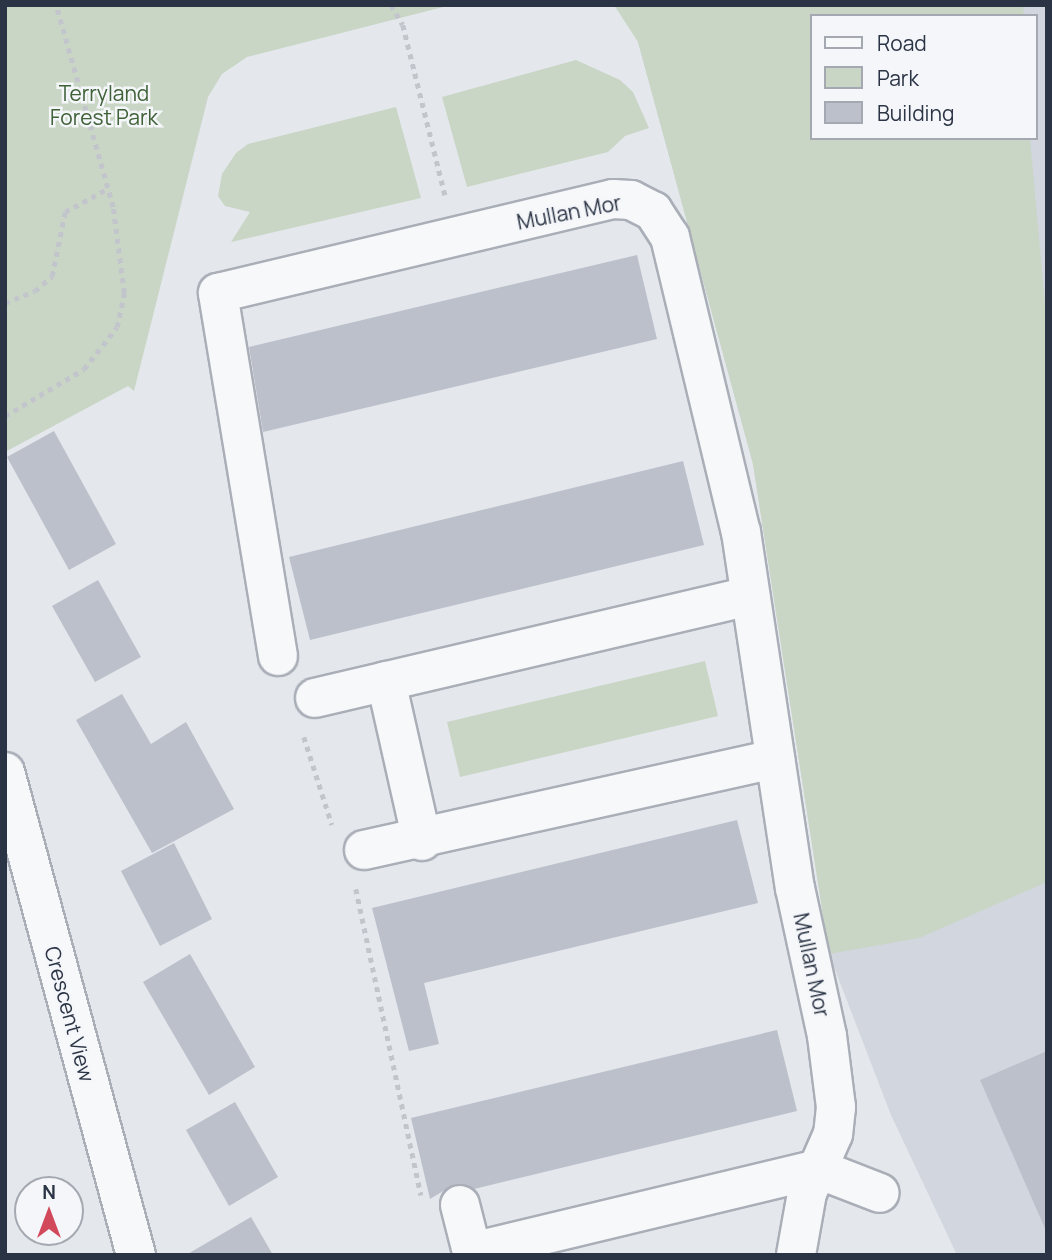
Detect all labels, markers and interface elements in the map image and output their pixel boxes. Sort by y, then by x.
legend [810,14,1038,140]
text: Road [877,29,927,57]
text: Park [877,64,919,92]
park label: Terryland Forest Park [50,80,158,130]
text: Building [877,99,954,127]
street label: Mullan Mor [515,190,623,234]
street label: Mullan Mor [789,911,835,1019]
street label: Crescent View [40,944,100,1084]
north arrow [14,1176,84,1246]
text: N [42,1179,56,1205]

